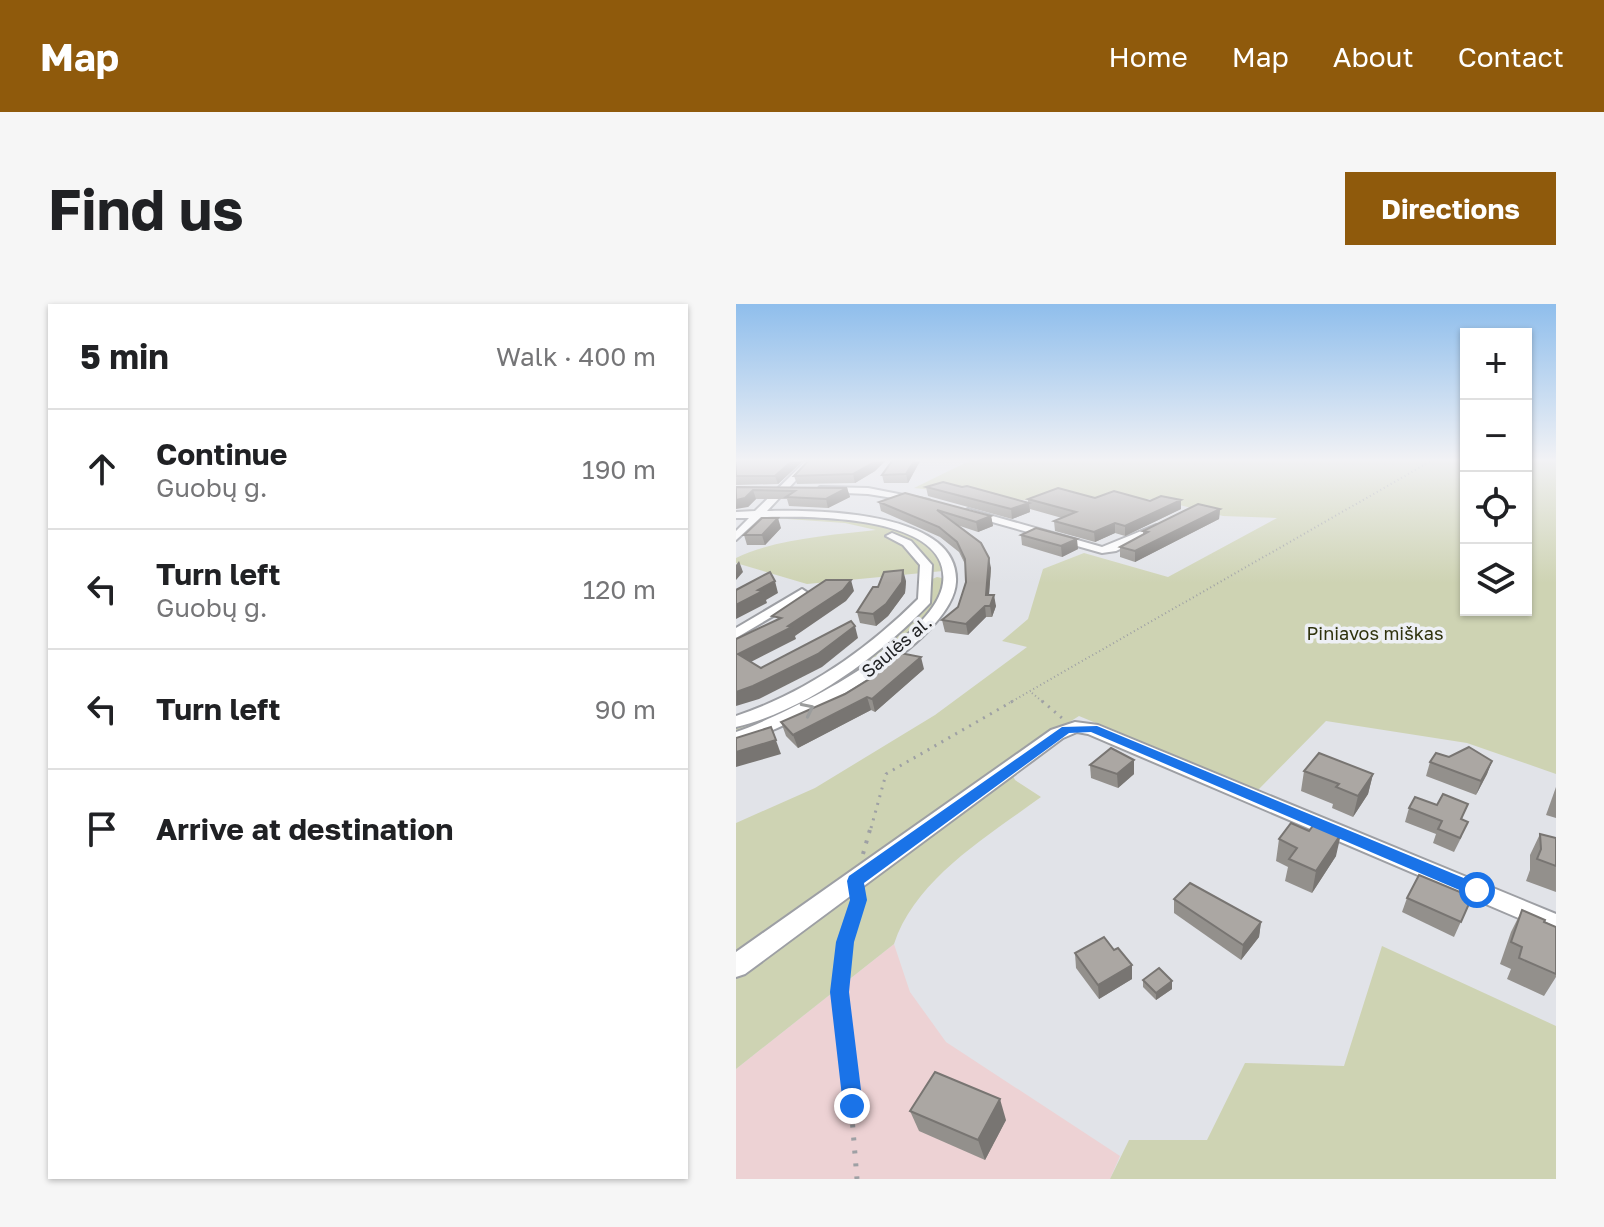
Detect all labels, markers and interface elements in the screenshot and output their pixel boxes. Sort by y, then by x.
text: Map [40,34,119,79]
text: Home [1109,40,1188,73]
text: Map [1232,40,1289,73]
text: About [1333,40,1414,73]
text: Contact [1458,40,1564,73]
button: Directions [1345,172,1556,245]
text: Find us [48,175,244,242]
map controls [1460,328,1532,616]
button: + [1460,328,1532,400]
text: 5 min [80,336,169,376]
text: Walk · 400 m [496,341,656,372]
button: − [1460,400,1532,472]
text: Continue [156,436,287,472]
icon: ahead [80,447,124,491]
text: 190 m [582,454,656,485]
text: Guobų g. [156,472,268,503]
button: locate [1460,472,1532,544]
button: layers [1460,544,1532,616]
text: Turn left [156,556,281,592]
icon: left [80,567,124,611]
text: 120 m [583,574,656,605]
text: Guobų g. [156,592,268,623]
street label: Saulės al. [857,611,936,682]
park label: Piniavos miškas [1307,622,1443,644]
icon: left [80,687,124,731]
text: Turn left [156,691,281,727]
text: 90 m [595,694,656,725]
one-way arrow [800,703,815,719]
icon: arrive [80,807,124,851]
text: Arrive at destination [156,811,453,847]
route start [1459,872,1495,908]
route end [834,1088,870,1124]

